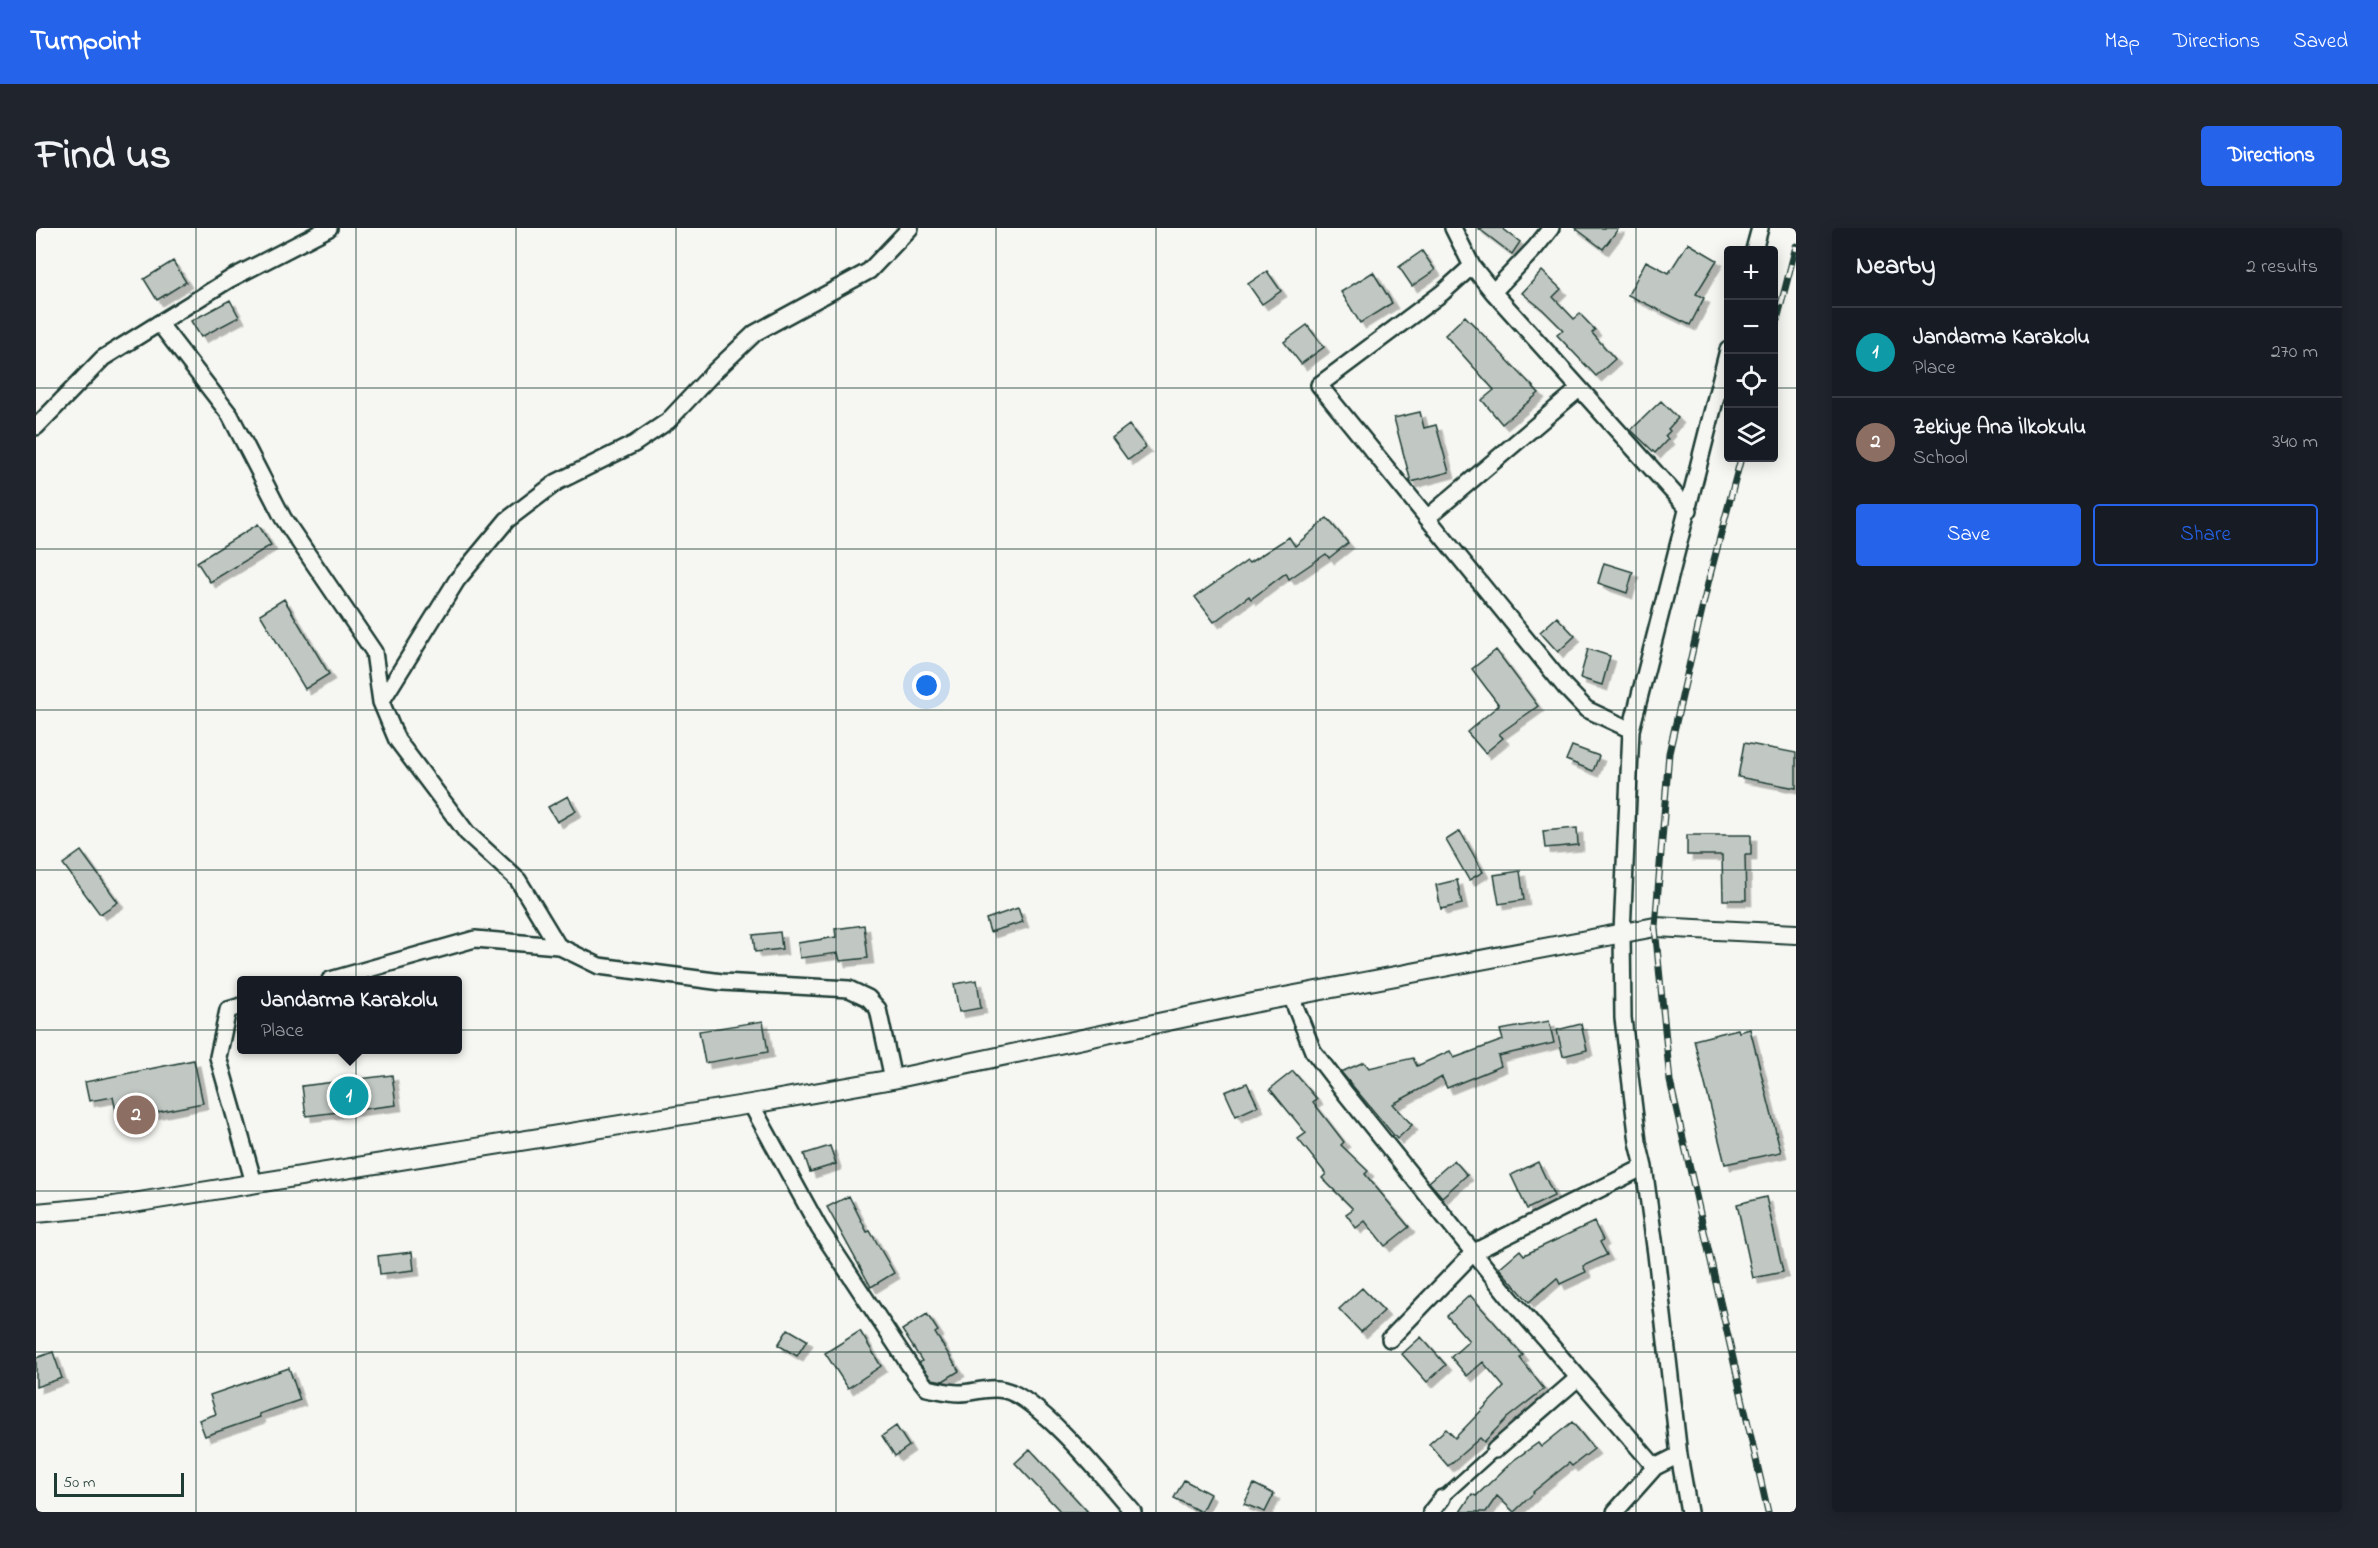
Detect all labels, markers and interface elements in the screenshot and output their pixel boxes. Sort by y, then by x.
text: Turnpoint [30,22,141,63]
text: Map [2104,27,2140,57]
text: Directions [2173,27,2260,57]
text: Saved [2293,27,2348,57]
text: Find us [36,126,171,187]
button: Directions [2201,126,2342,186]
map controls [1724,246,1778,462]
button: + [1724,246,1778,300]
text: Nearby [1856,248,1935,286]
text: 2 results [2246,253,2318,282]
button: − [1724,300,1778,354]
text: Jandarma Karakolu [1913,322,2090,354]
text: 1 [1872,338,1879,367]
text: 270 m [2271,338,2318,367]
button: locate [1724,354,1778,408]
text: Place [1913,354,1955,383]
button: layers [1724,408,1778,462]
text: Zekiye Ana İlkokulu [1913,412,2086,444]
text: 2 [1871,428,1880,457]
text: 340 m [2272,428,2318,457]
text: School [1913,444,1968,473]
button: Save [1856,504,2081,566]
button: Share [2093,504,2318,566]
your location [912,671,941,700]
popup [237,976,462,1054]
text: Jandarma Karakolu [261,985,438,1017]
text: Place [261,1017,303,1046]
pin: 1 [330,1074,368,1118]
pin: 2 [116,1092,156,1138]
scale bar [54,1470,184,1498]
text: 50 m [63,1471,95,1495]

